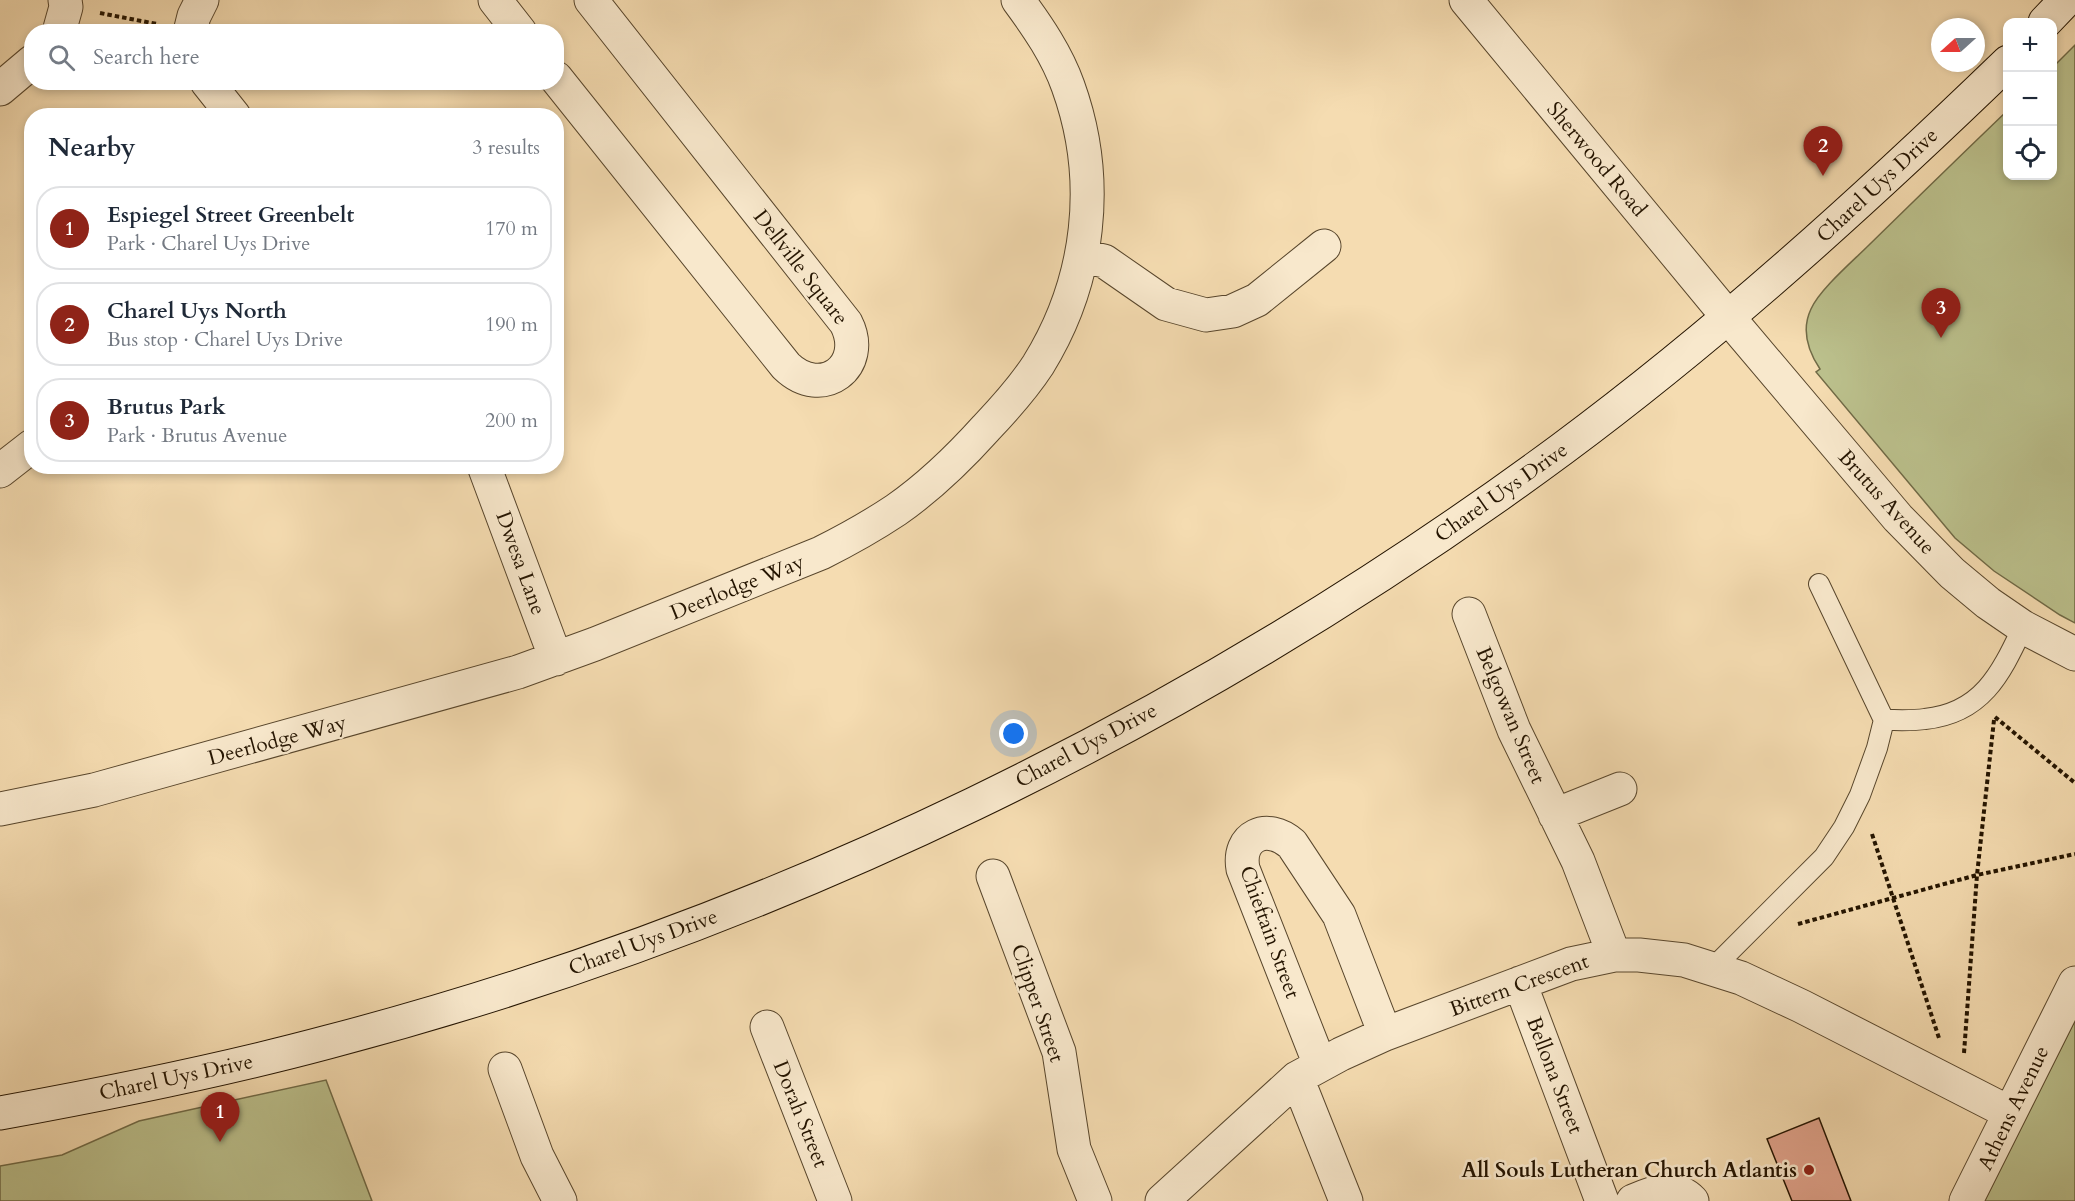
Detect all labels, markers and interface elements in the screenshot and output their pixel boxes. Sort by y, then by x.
north arrow [1931,18,1985,72]
map controls [2003,18,2057,180]
button: + [2003,18,2057,72]
search box [24,24,564,90]
icon: search [45,41,78,74]
text: Search here [93,42,200,72]
button: − [2003,72,2057,126]
street label: Sherwood Road [1540,96,1653,223]
street label: Charel Uys Drive [1810,121,1944,249]
pin: 2 [1804,126,1842,176]
button: locate [2003,126,2057,180]
text: Nearby [48,130,136,165]
text: 3 results [472,134,540,161]
text: Espiegel Street Greenbelt [107,200,354,230]
street label: Dellville Square [746,204,855,331]
text: 1 [64,215,75,242]
text: 170 m [485,215,538,242]
text: Park · Charel Uys Drive [107,230,310,257]
pin: 3 [1922,288,1960,338]
text: Charel Uys North [107,296,287,326]
text: 2 [64,311,75,338]
text: 190 m [485,311,538,338]
text: Bus stop · Charel Uys Drive [107,326,343,353]
text: Brutus Park [107,392,226,422]
text: 3 [64,407,75,434]
text: 200 m [485,407,538,434]
text: Park · Brutus Avenue [107,422,287,449]
street label: Charel Uys Drive [1429,436,1574,549]
street label: Brutus Avenue [1832,443,1942,561]
street label: Dwesa Lane [488,507,553,619]
street label: Deerlodge Way [666,547,808,628]
street label: Belgowan Street [1469,642,1553,789]
street label: Charel Uys Drive [1010,696,1162,795]
street label: Deerlodge Way [205,708,349,773]
your location [999,719,1028,748]
street label: Chieftain Street [1232,862,1307,1003]
street label: Charel Uys Drive [565,902,722,983]
street label: Clipper Street [1004,940,1071,1066]
street label: Bittern Crescent [1446,947,1593,1024]
street label: Bellona Street [1519,1013,1590,1138]
street label: Athens Avenue [1971,1041,2056,1175]
street label: Charel Uys Drive [97,1047,256,1108]
street label: Dorah Street [766,1056,835,1172]
pin: 1 [200,1092,240,1142]
place label: All Souls Lutheran Church Atlantis [1461,1156,1797,1185]
marker: All Souls Lutheran Church Atlantis [1802,1163,1816,1177]

